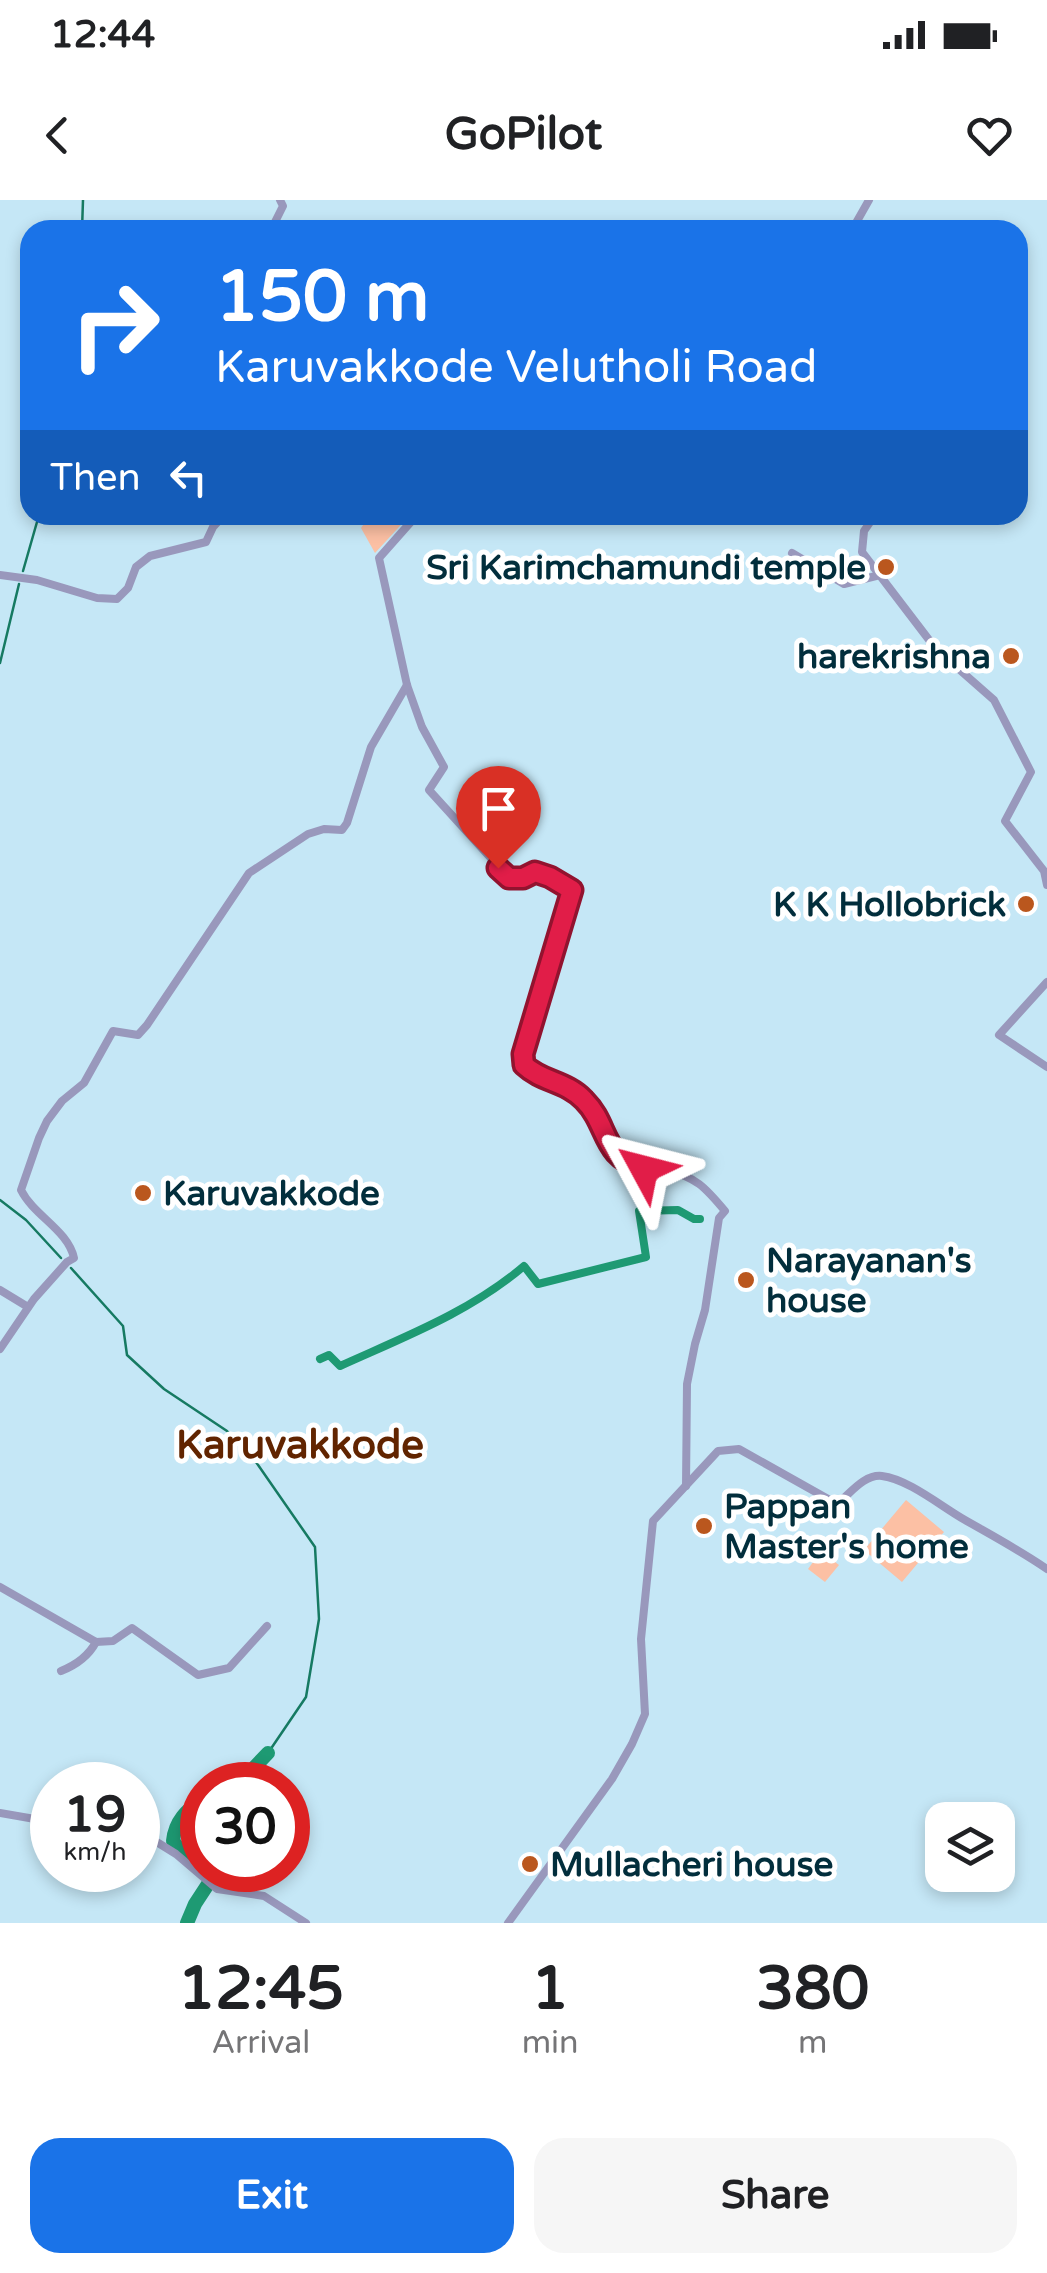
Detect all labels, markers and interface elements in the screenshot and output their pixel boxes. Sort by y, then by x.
text: 12:44 [50,12,155,58]
icon: back [30,108,85,163]
text: GoPilot [445,108,602,162]
icon: heart [962,108,1017,163]
text: 150 m [215,256,429,340]
icon: right [50,260,180,390]
text: Karuvakkode Velutholi Road [215,341,818,395]
icon: left [161,450,216,505]
text: Then [50,455,141,501]
place label: Sri Karimchamundi temple [426,547,866,589]
marker: Sri Karimchamundi temple [875,556,897,578]
place label: harekrishna [797,636,991,678]
marker: harekrishna [1000,645,1022,667]
pin [456,766,541,869]
icon: arrive [471,781,526,836]
place label: K K Hollobrick [773,884,1006,926]
marker: K K Hollobrick [1015,893,1037,915]
position arrow [592,1117,696,1221]
place label: Karuvakkode [163,1173,380,1215]
marker: Karuvakkode [132,1182,154,1204]
place label: Narayanan's house [766,1240,972,1322]
marker: Narayanan's house [735,1269,757,1291]
district label: Karuvakkode [176,1421,424,1469]
place label: Pappan Master's home [724,1486,969,1568]
marker: Pappan Master's home [693,1515,715,1537]
speed limit sign: 30 [180,1762,310,1892]
text: 19 [64,1785,126,1845]
map controls [925,1802,1015,1892]
button: layers [925,1802,1015,1892]
text: km/h [64,1837,126,1867]
place label: Mullacheri house [550,1844,833,1886]
marker: Mullacheri house [519,1853,541,1875]
text: 12:45 [178,1953,344,2025]
text: 1 [531,1953,569,2025]
text: 380 [756,1953,869,2025]
text: Arrival [211,2024,310,2062]
text: min [522,2024,579,2062]
text: m [798,2024,827,2062]
button: Exit [30,2138,514,2253]
button: Share [534,2138,1017,2253]

